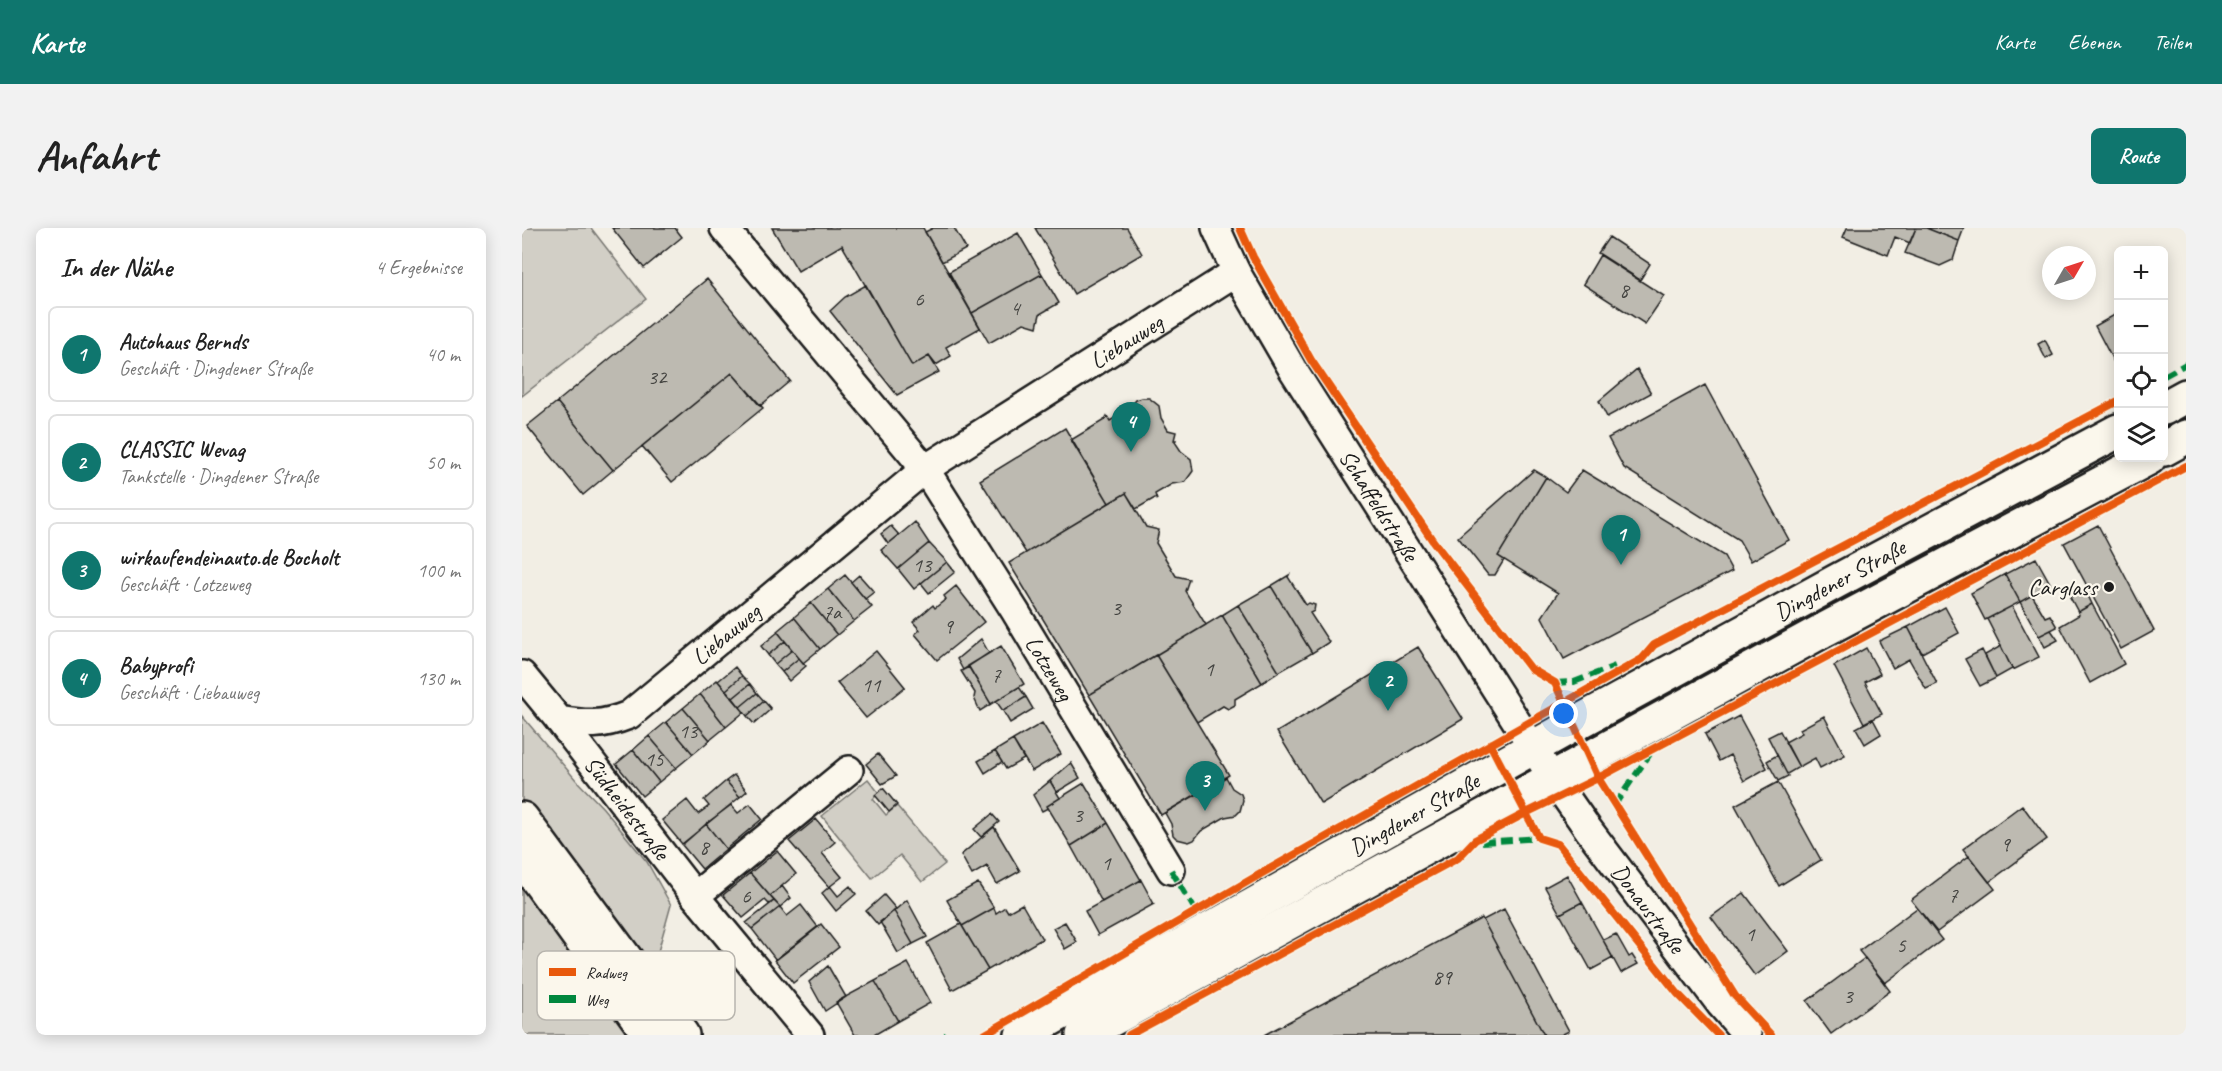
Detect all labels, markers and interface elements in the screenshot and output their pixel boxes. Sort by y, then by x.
text: Karte [30,25,84,60]
text: Karte [1995,29,2035,55]
text: Ebenen [2068,29,2121,55]
text: Teilen [2154,29,2192,55]
button: Route [2091,128,2186,184]
text: Anfahrt [36,130,156,183]
north arrow [2042,246,2096,300]
map controls [2114,246,2168,462]
button: + [2114,246,2168,300]
text: In der Nähe [60,251,172,284]
text: 4 Ergebnisse [375,255,462,280]
house number: 8 [1619,277,1631,303]
house number: 6 [914,286,924,312]
house number: 4 [1010,295,1022,321]
button: − [2114,300,2168,354]
street label: Liebauweg [1084,306,1170,376]
text: Autohaus Bernds [119,328,247,356]
text: 1 [77,342,86,367]
text: 40 m [426,342,460,367]
button: locate [2114,354,2168,408]
text: Geschäft · Dingdener Straße [119,356,312,381]
house number: 32 [648,364,668,390]
pin: 4 [1112,402,1150,452]
button: layers [2114,408,2168,462]
text: CLASSIC Wevag [119,436,244,464]
street label: Schaffeldstraße [1332,444,1427,569]
text: 2 [77,450,86,475]
text: 50 m [426,450,460,475]
text: Tankstelle · Dingdener Straße [119,464,318,489]
pin: 1 [1602,516,1640,565]
street label: Dingdener Straße [1769,531,1912,627]
text: wirkaufendeinauto.de Bocholt [119,544,339,572]
house number: 13 [913,552,933,578]
text: 3 [77,558,86,583]
text: 100 m [417,558,460,583]
text: Geschäft · Lotzeweg [119,572,251,597]
place label: Carglass [2028,572,2099,602]
marker: Carglass [2102,580,2116,594]
house number: 3 [1111,595,1122,621]
street label: Liebauweg [686,596,768,672]
house number: 7a [823,599,843,625]
house number: 9 [943,613,954,639]
street label: Lotzeweg [1018,630,1081,708]
text: Babyprofi [119,652,192,680]
house number: 1 [1204,656,1215,682]
house number: 7 [991,662,1002,688]
pin: 2 [1368,662,1408,711]
text: 4 [77,666,86,691]
text: 130 m [417,666,460,691]
house number: 11 [862,672,882,698]
text: Geschäft · Liebauweg [119,680,259,705]
your location [1549,699,1578,728]
house number: 13 [679,718,699,744]
house number: 15 [645,746,665,772]
street label: Südheidestraße [577,750,678,867]
pin: 3 [1186,762,1224,811]
street label: Dingdener Straße [1344,765,1486,863]
house number: 3 [1073,802,1084,828]
house number: 9 [2000,831,2011,857]
house number: 8 [699,834,711,860]
house number: 1 [1101,850,1112,876]
street label: Donaustraße [1605,858,1693,961]
house number: 7 [1948,882,1959,908]
house number: 6 [741,883,751,909]
house number: 1 [1745,921,1756,947]
house number: 5 [1896,932,1907,958]
legend [537,951,735,1020]
text: Radweg [586,963,628,983]
house number: 89 [1433,964,1453,990]
house number: 3 [1843,983,1854,1009]
text: Weg [586,990,610,1010]

